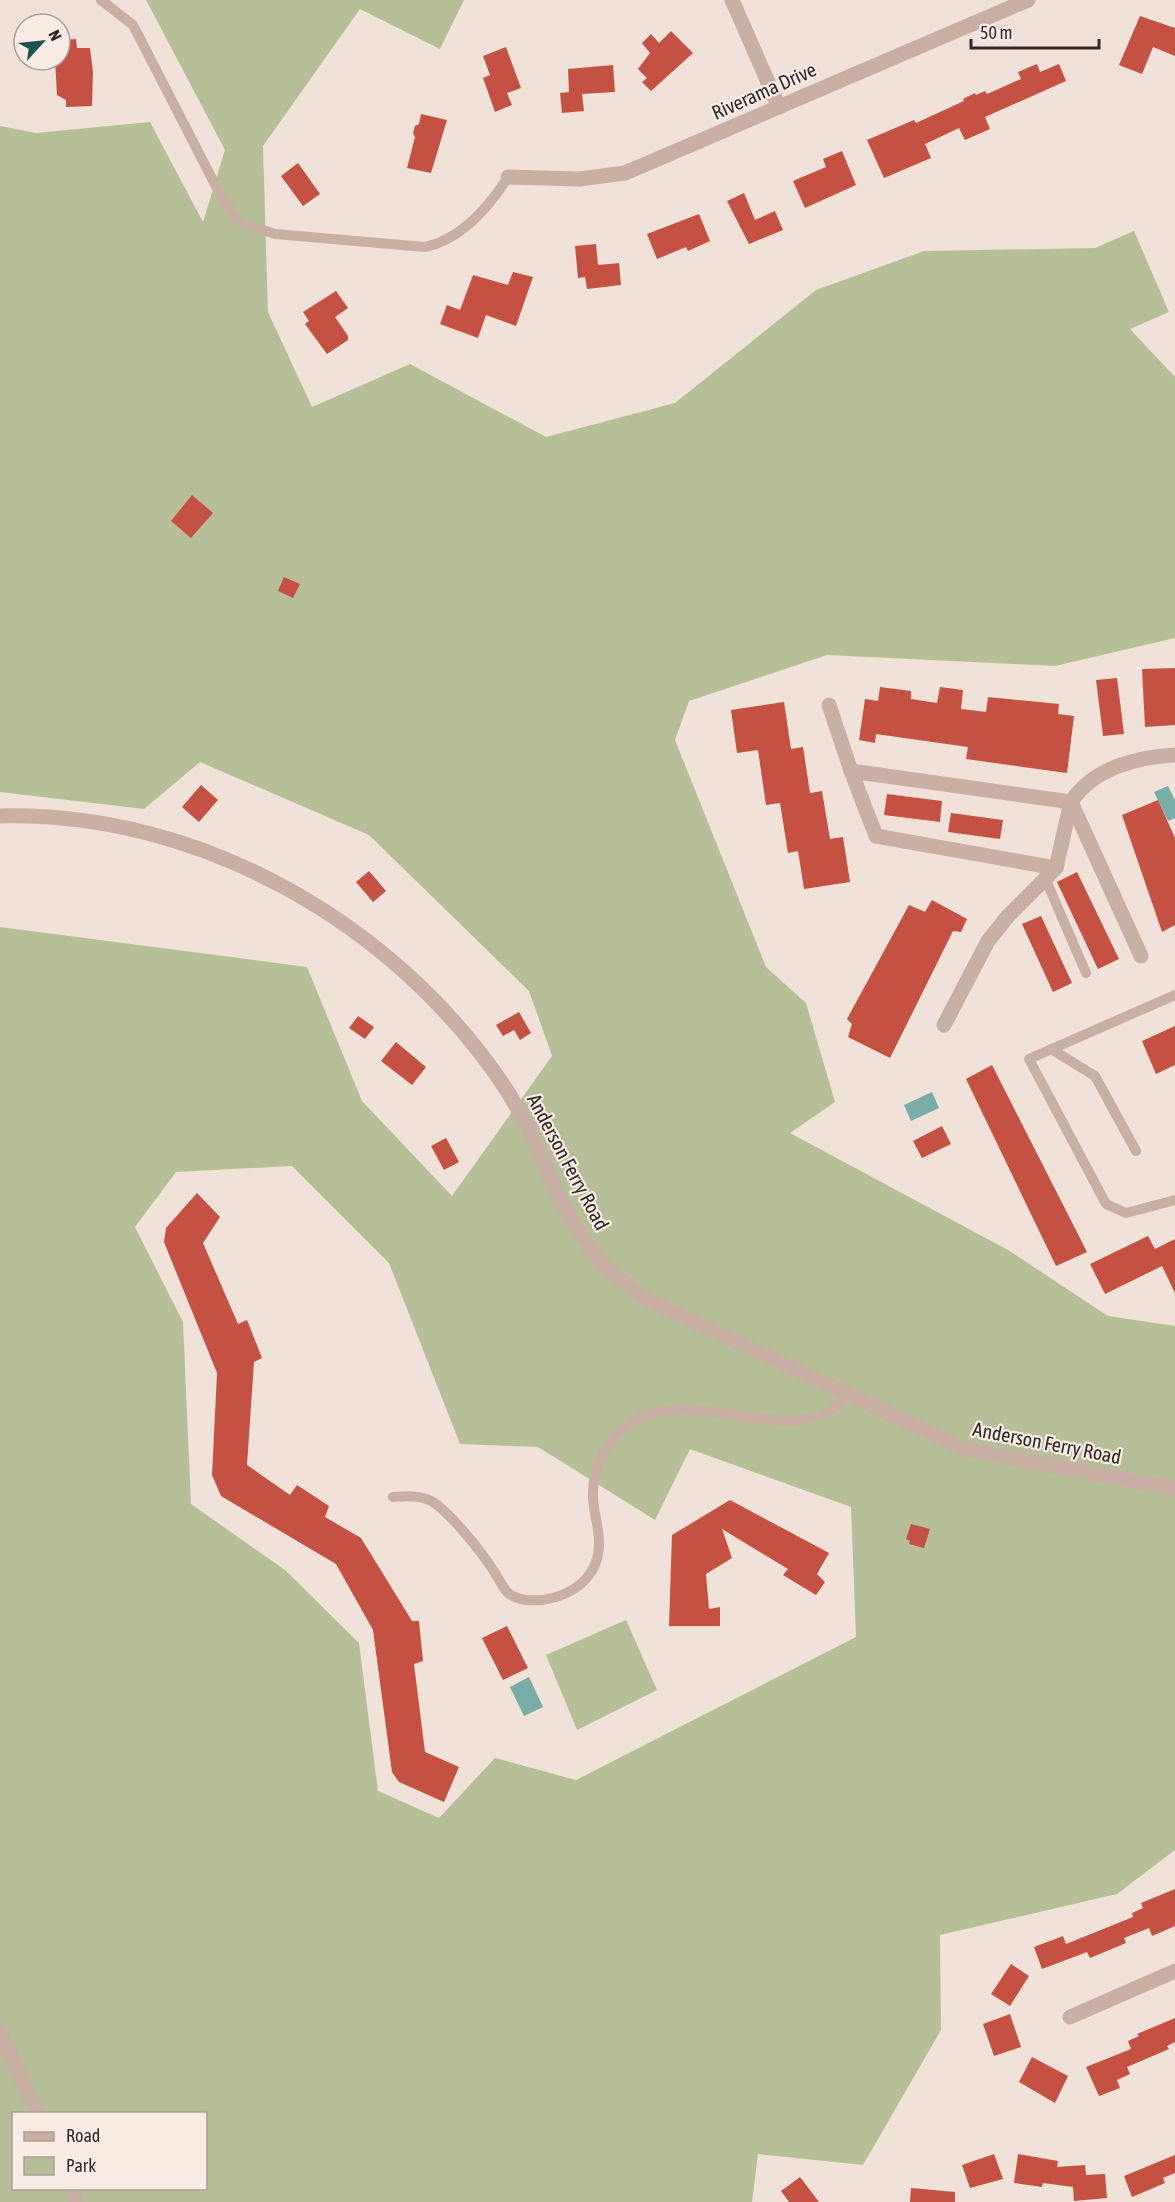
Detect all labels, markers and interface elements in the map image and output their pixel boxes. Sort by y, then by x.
north arrow [12,12,72,72]
scale bar [971,12,1098,50]
text: 50 m [980,22,1012,43]
text: N [45,27,66,43]
street label: Riverama Drive [708,57,820,124]
street label: Anderson Ferry Road [523,1090,614,1234]
street label: Anderson Ferry Road [971,1417,1123,1468]
legend [12,2112,207,2190]
text: Road [66,2125,100,2146]
text: Park [66,2155,96,2176]

